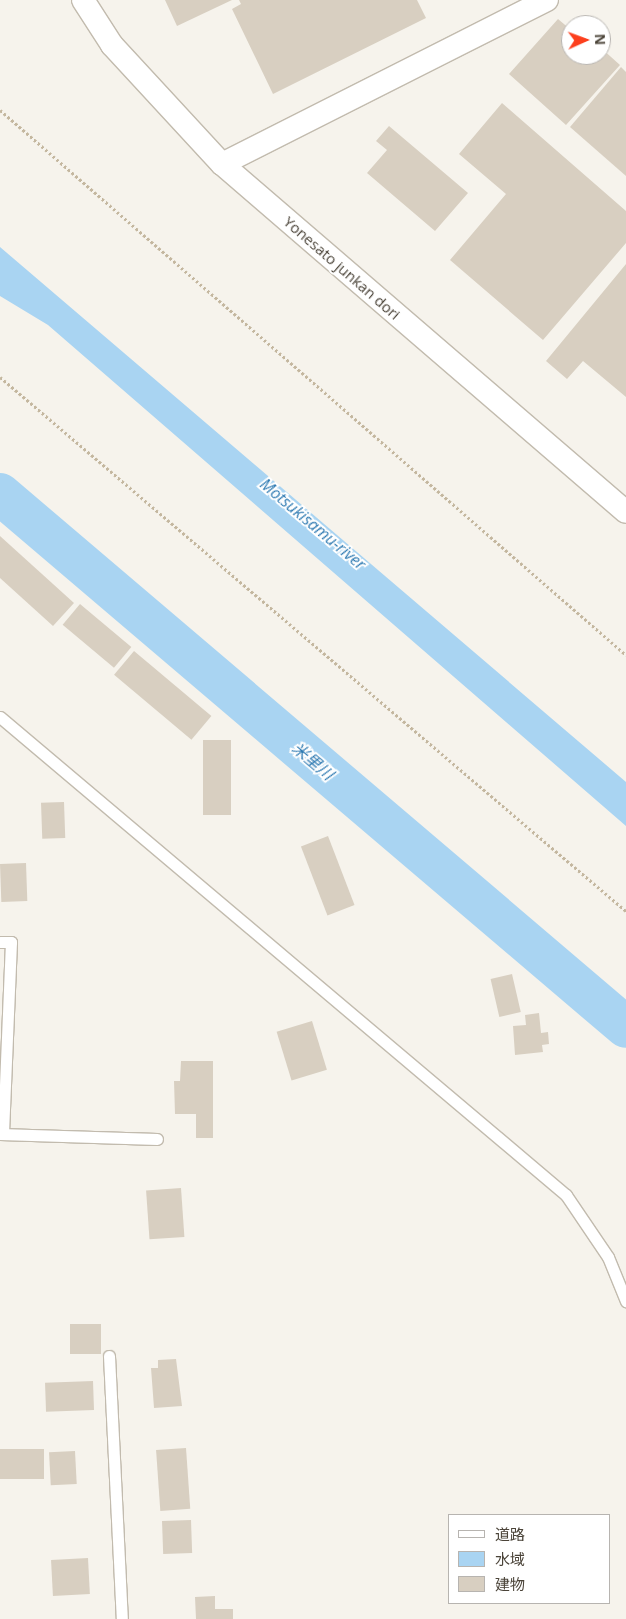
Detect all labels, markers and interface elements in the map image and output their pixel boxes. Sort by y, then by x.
north arrow [561,15,611,65]
text: N [591,33,610,46]
street label: Yonesato junkan dori [280,213,404,323]
water label: Motsukisamu-river [256,474,370,574]
water label: 米里川 [288,738,338,784]
legend [448,1514,611,1604]
text: 道路 [495,1524,525,1544]
text: 水域 [495,1549,525,1569]
text: 建物 [495,1574,525,1594]

